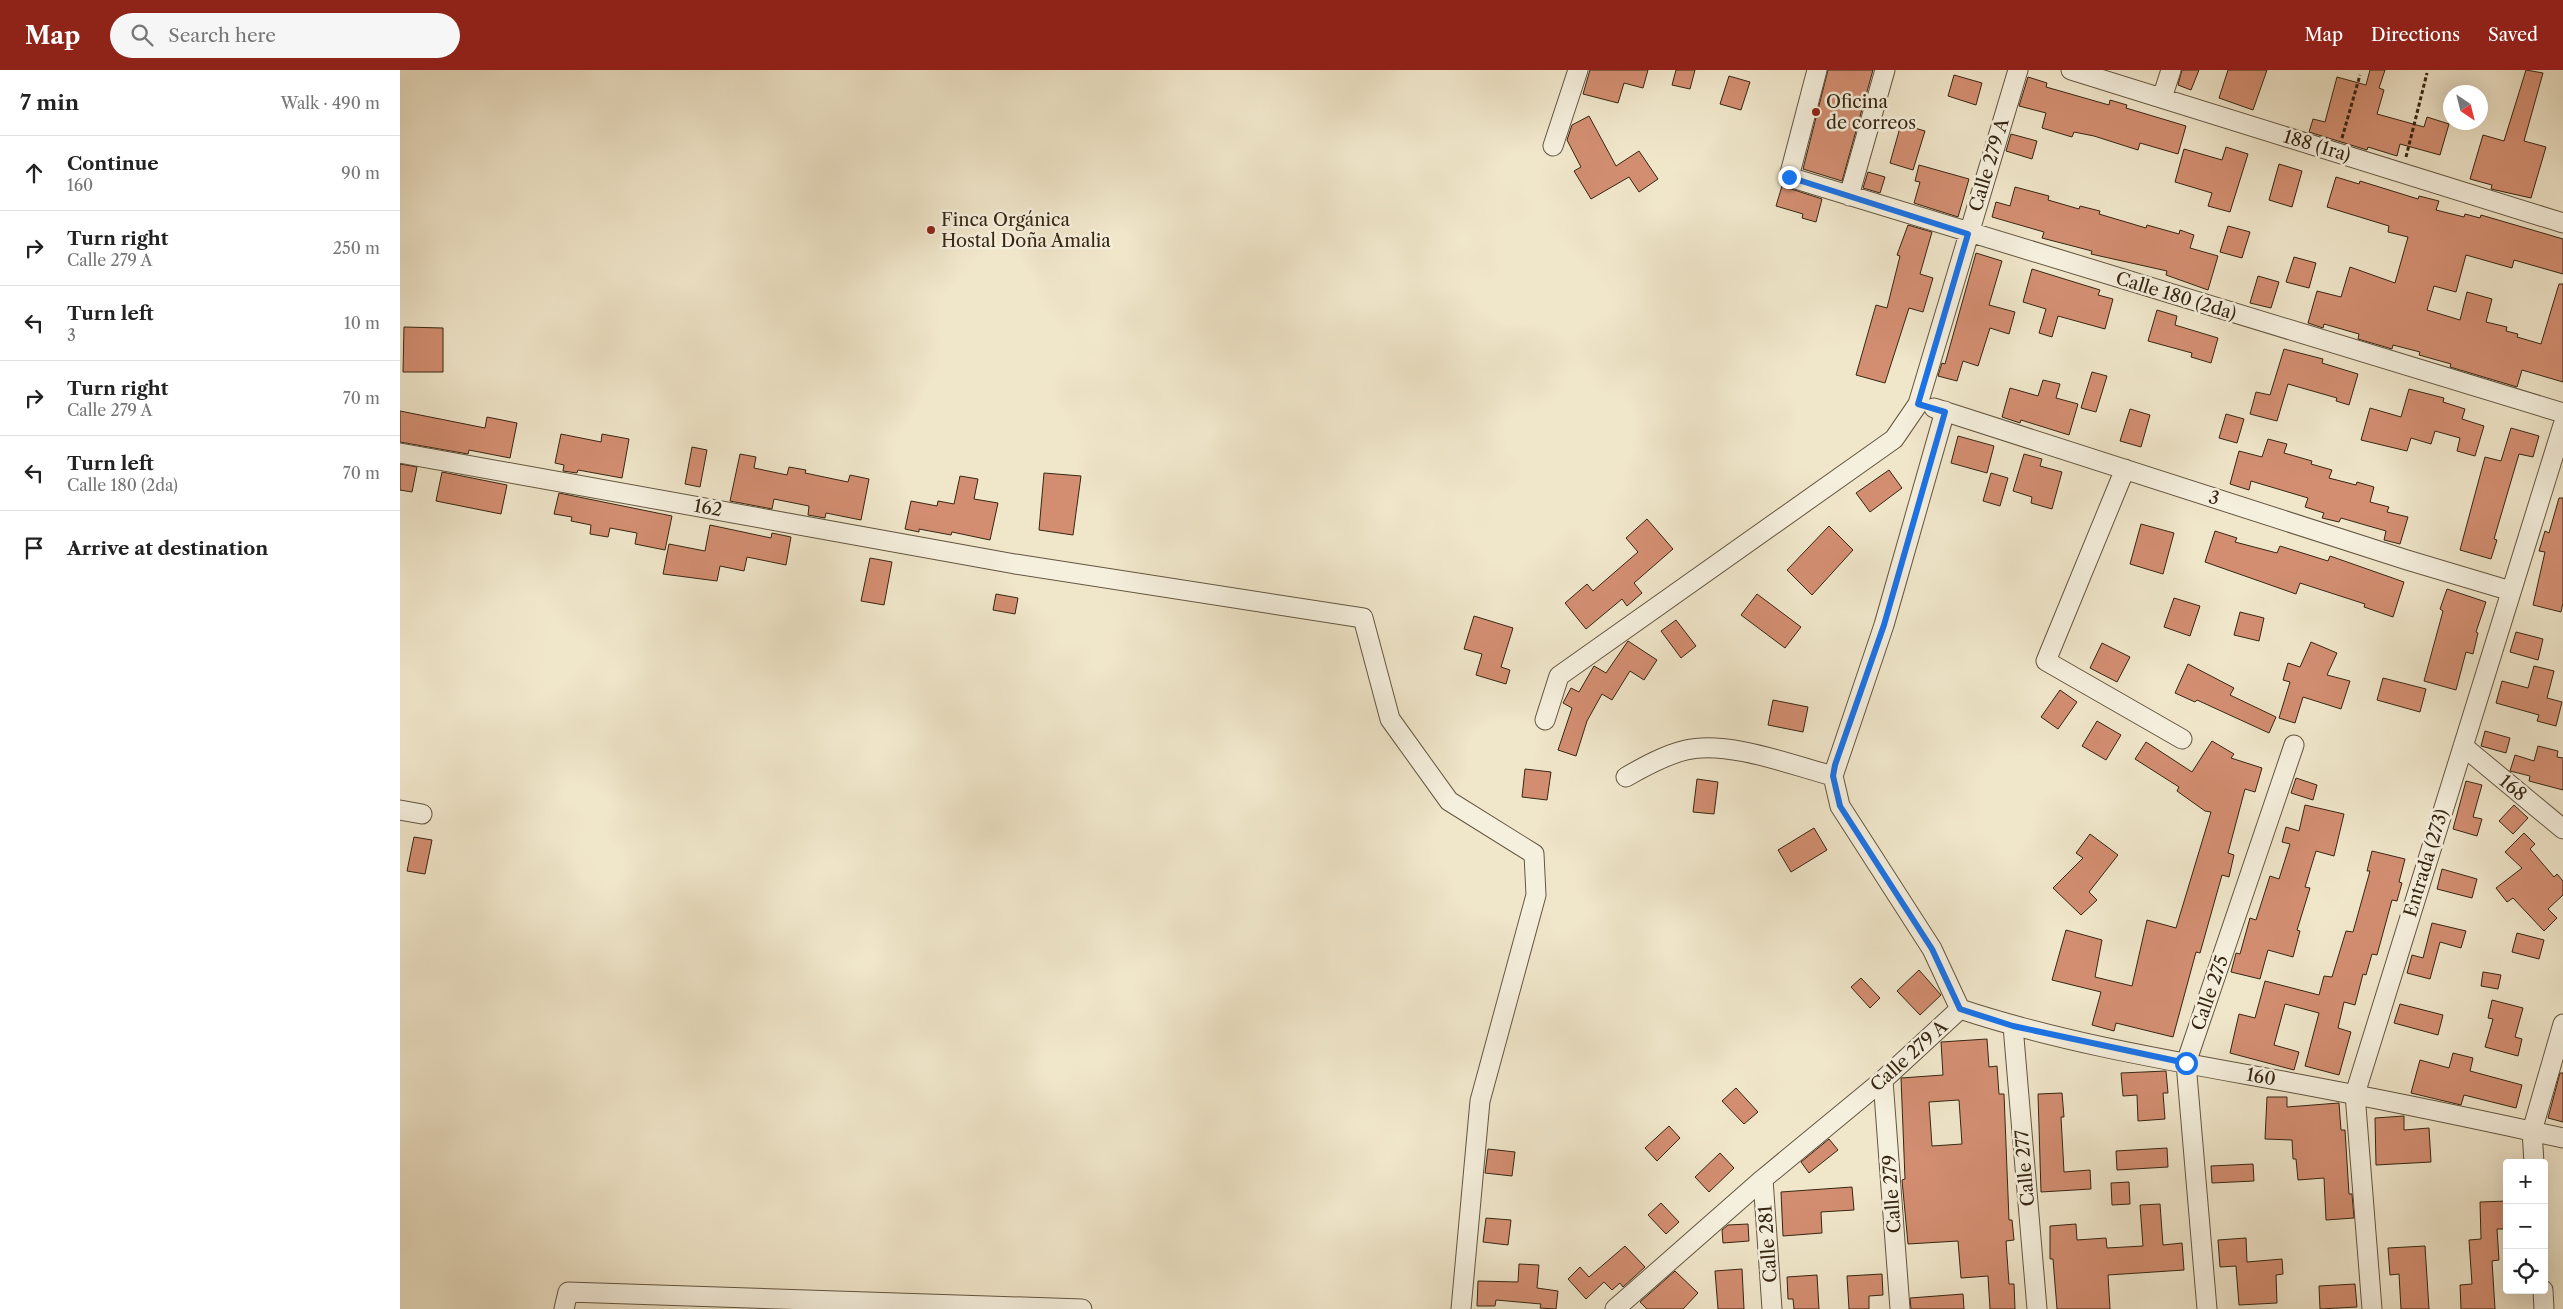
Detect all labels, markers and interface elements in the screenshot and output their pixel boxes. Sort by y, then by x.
search box [110,13,460,58]
text: Map [25,21,80,50]
icon: search [128,21,156,49]
text: Search here [168,24,276,47]
text: Map [2304,24,2343,46]
text: Directions [2371,24,2460,46]
text: Saved [2488,24,2538,46]
north arrow [2443,85,2488,130]
text: 7 min [20,90,79,115]
place label: Oficina de correos [1826,91,1916,134]
text: Walk · 490 m [281,93,380,113]
marker: Oficina de correos [1810,106,1822,118]
street label: Calle 279 A [1964,115,2014,214]
street label: 188 (1ra) [2281,125,2353,167]
text: Continue [67,152,159,175]
icon: ahead [20,159,48,187]
text: 90 m [341,163,380,183]
route end [1778,166,1801,189]
text: 160 [67,175,93,195]
place label: Finca Orgánica Hostal Doña Amalia [941,209,1111,252]
marker: Finca Orgánica Hostal Doña Amalia [925,224,937,236]
text: Turn right [67,227,168,250]
icon: right [20,234,48,262]
text: 250 m [333,238,380,258]
text: Calle 279 A [67,250,152,270]
street label: Calle 180 (2da) [2113,267,2239,325]
text: Turn left [67,302,154,325]
icon: left [20,309,48,337]
text: 10 m [344,313,380,333]
text: 3 [67,325,76,345]
text: Turn right [67,377,168,400]
icon: right [20,384,48,412]
text: 70 m [343,388,380,408]
text: Calle 279 A [67,400,152,420]
text: Turn left [67,452,154,475]
icon: left [20,459,48,487]
text: 70 m [343,463,380,483]
text: Calle 180 (2da) [67,475,178,495]
street label: 3 [2206,486,2222,510]
street label: 162 [692,495,724,521]
icon: arrive [20,534,48,562]
text: Arrive at destination [67,537,268,560]
street label: 168 [2495,770,2531,806]
street label: Entrada (273) [2399,806,2453,920]
street label: Calle 275 [2187,953,2233,1033]
street label: Calle 279 A [1866,1015,1953,1096]
route start [2175,1052,2198,1075]
street label: 160 [2245,1064,2277,1090]
street label: Calle 277 [2011,1129,2039,1207]
street label: Calle 279 [1878,1154,1906,1234]
map controls [2503,1159,2548,1294]
button: + [2503,1159,2548,1204]
street label: Calle 281 [1754,1204,1782,1283]
button: − [2503,1204,2548,1249]
button: locate [2503,1249,2548,1294]

